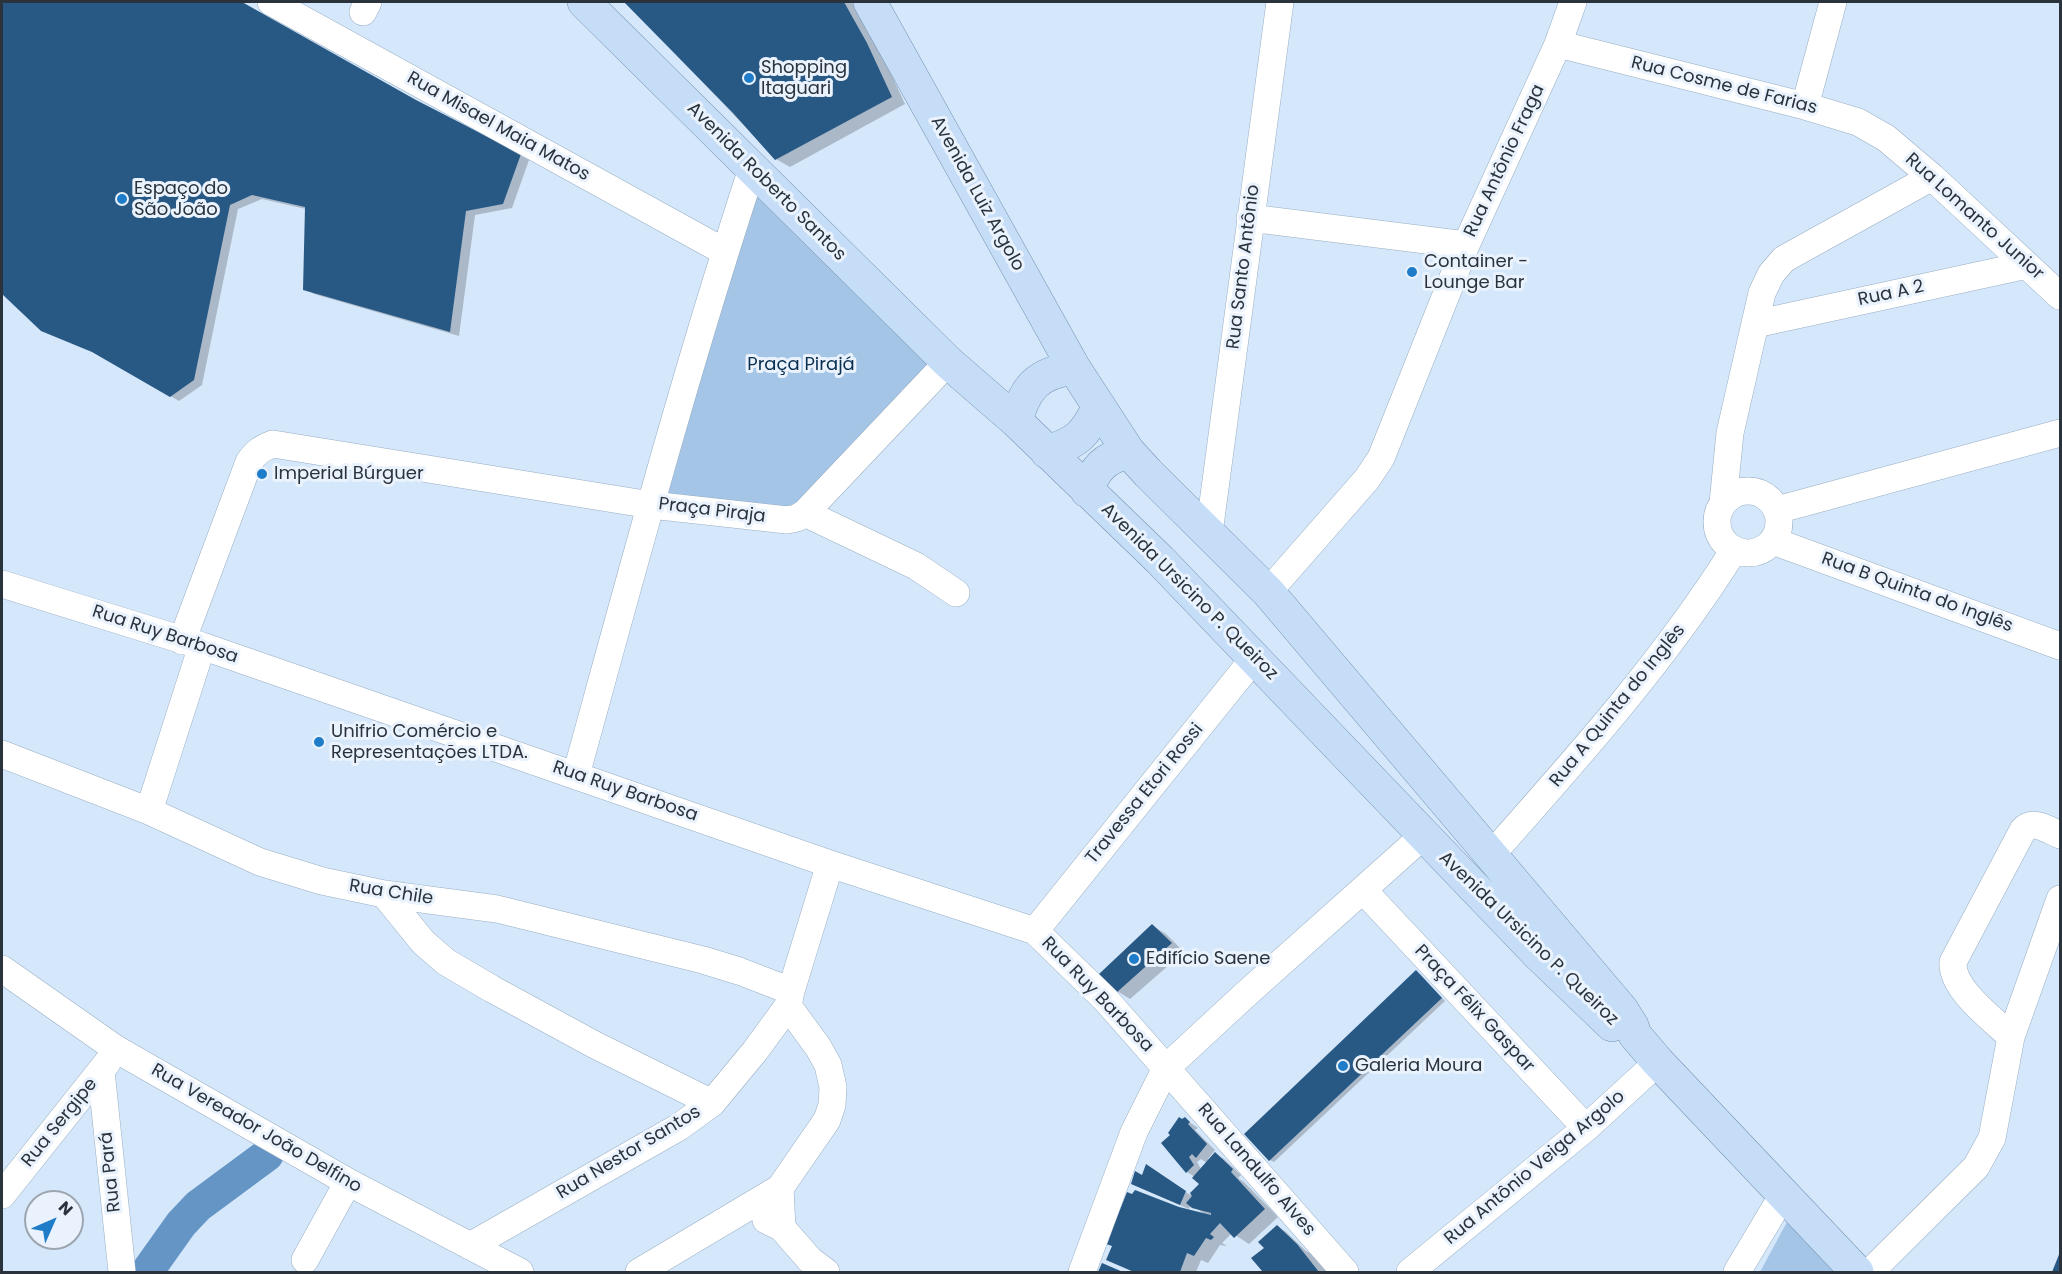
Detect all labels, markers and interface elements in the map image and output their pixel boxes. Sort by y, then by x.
street label: Rua Cosme de Farias [1629,52,1819,120]
place label: Shopping Itaguari [761,57,847,100]
street label: Rua Misael Maia Matos [403,68,593,186]
marker: Shopping Itaguari [742,71,756,85]
street label: Rua Antônio Fraga [1460,81,1550,241]
street label: Avenida Roberto Santos [682,98,850,266]
street label: Avenida Luiz Argolo [925,113,1029,275]
street label: Rua Lomanto Junior [1900,149,2048,285]
place label: Espaço do São João [134,178,228,220]
street label: Rua Santo Antônio [1223,183,1265,351]
marker: Espaço do São João [115,192,129,206]
place label: Container - Lounge Bar [1424,251,1528,294]
marker: Container - Lounge Bar [1405,265,1419,279]
street label: Rua A 2 [1856,276,1926,312]
park label: Praça Pirajá [747,354,855,376]
place label: Imperial Búrguer [274,463,424,485]
marker: Imperial Búrguer [255,467,269,481]
street label: Praça Piraja [657,494,767,528]
street label: Avenida Ursicino P. Queiroz [1096,499,1282,685]
street label: Rua B Quinta do Inglês [1818,548,2016,638]
street label: Rua Ruy Barbosa [89,601,241,669]
street label: Rua A Quinta do Inglês [1546,620,1690,792]
street label: Travessa Etori Rossi [1082,719,1208,869]
place label: Unifrio Comércio e Representações LTDA. [331,721,528,764]
marker: Unifrio Comércio e Representações LTDA. [312,735,326,749]
street label: Rua Ruy Barbosa [550,757,700,827]
street label: Avenida Ursicino P. Queiroz [1434,847,1622,1031]
street label: Rua Chile [347,876,435,910]
street label: Rua Ruy Barbosa [1036,933,1158,1057]
street label: Praça Félix Gaspar [1409,941,1539,1077]
place label: Edifício Saene [1146,948,1270,970]
marker: Edifício Saene [1127,952,1141,966]
place label: Galeria Moura [1355,1055,1482,1077]
marker: Galeria Moura [1336,1059,1350,1073]
street label: Rua Vereador João Delfino [147,1060,365,1198]
street label: Rua Sergipe [18,1074,102,1172]
street label: Rua Antônio Veiga Argolo [1440,1086,1630,1250]
street label: Rua Landulfo Alves [1193,1099,1319,1241]
street label: Rua Nestor Santos [553,1102,705,1204]
street label: Rua Pará [96,1131,126,1213]
north arrow [24,1190,84,1250]
text: N [53,1196,78,1221]

